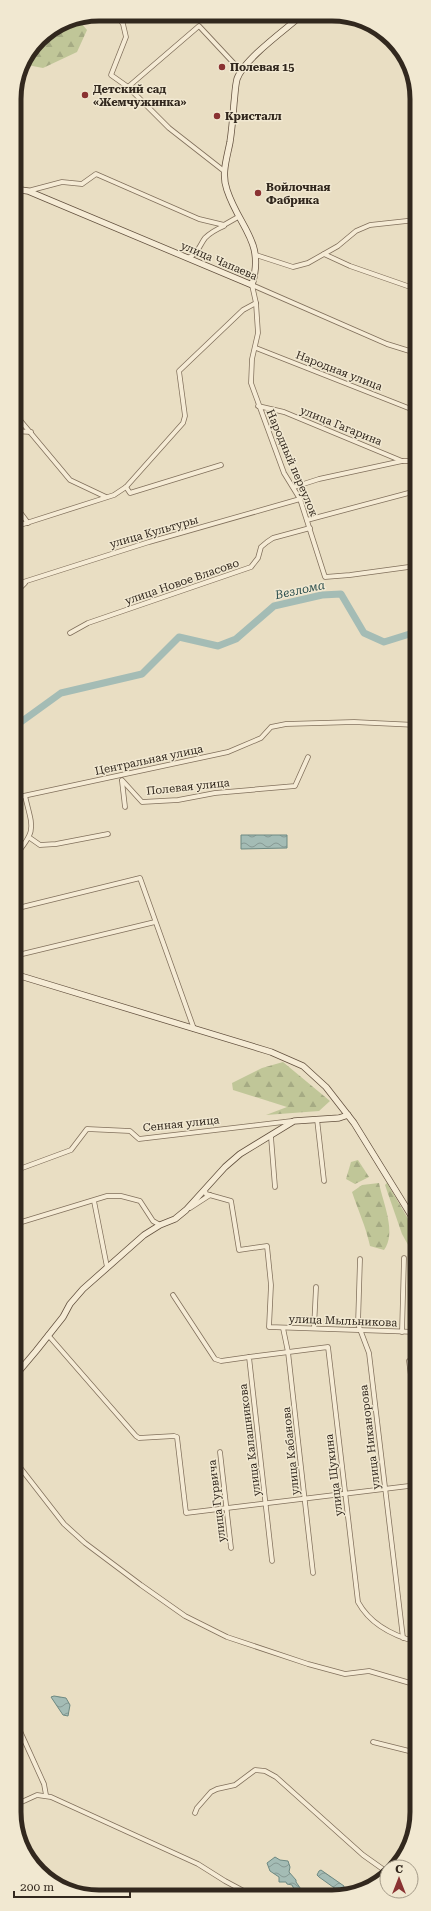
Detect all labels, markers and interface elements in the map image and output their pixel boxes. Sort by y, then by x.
place label: Полевая 15 [230,61,294,74]
marker: Полевая 15 [217,62,227,72]
place label: Детский сад «Жемчужинка» [93,83,186,109]
marker: Детский сад «Жемчужинка» [80,90,90,100]
place label: Кристалл [225,110,282,123]
marker: Кристалл [212,111,222,121]
place label: Войлочная Фабрика [266,181,330,207]
marker: Войлочная Фабрика [253,188,263,198]
street label: улица Чапаева [179,239,259,283]
street label: Народная улица [294,349,384,393]
street label: улица Гагарина [298,404,384,448]
street label: Народный переулок [263,407,321,519]
street label: улица Культуры [108,513,200,551]
street label: улица Новое Власово [123,556,241,608]
water label: Везлома [273,578,326,602]
street label: Центральная улица [94,742,204,778]
street label: Полевая улица [146,776,230,798]
street label: Сенная улица [142,1114,220,1134]
street label: улица Мыльникова [288,1313,398,1329]
street label: улица Калашникова [237,1383,263,1497]
street label: улица Никанорова [357,1384,383,1490]
street label: улица Кабанова [280,1406,302,1496]
street label: улица Щукина [323,1433,345,1517]
street label: улица Гурвича [205,1459,229,1543]
north arrow [379,1859,419,1899]
text: С [395,1863,403,1876]
scale bar [14,1873,130,1899]
text: 200 m [20,1880,54,1894]

